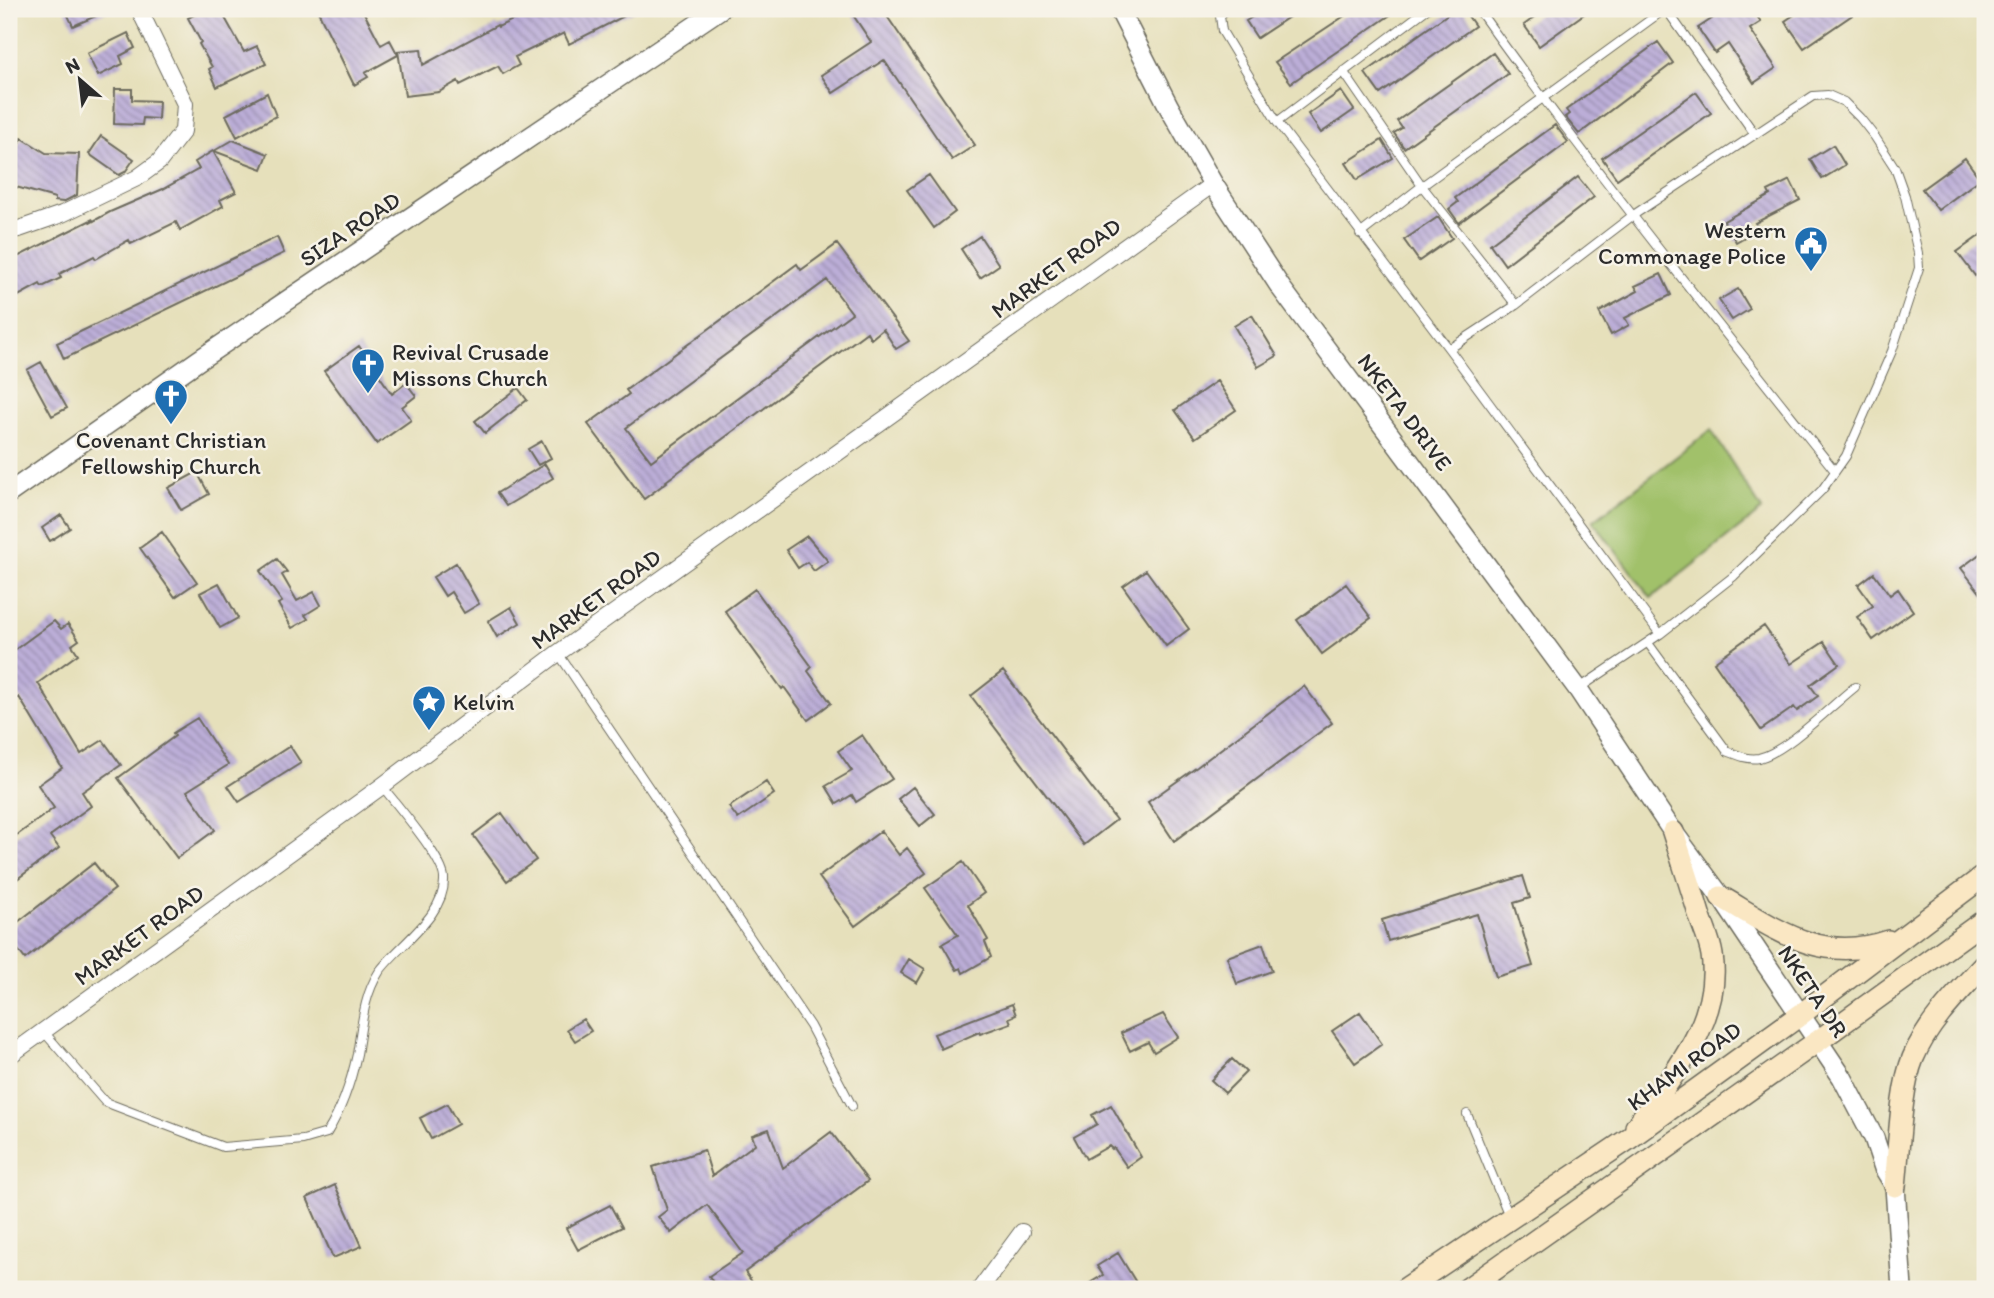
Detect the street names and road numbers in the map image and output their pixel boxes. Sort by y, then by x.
street label: SIZA ROAD [294,185,406,273]
street label: MARKET ROAD [986,212,1126,324]
street label: NKETA DRIVE [1352,348,1458,476]
street label: MARKET ROAD [526,543,666,655]
street label: MARKET ROAD [69,879,209,991]
street label: NKETA DR [1772,940,1854,1043]
street label: KHAMI ROAD [1621,1015,1747,1117]

